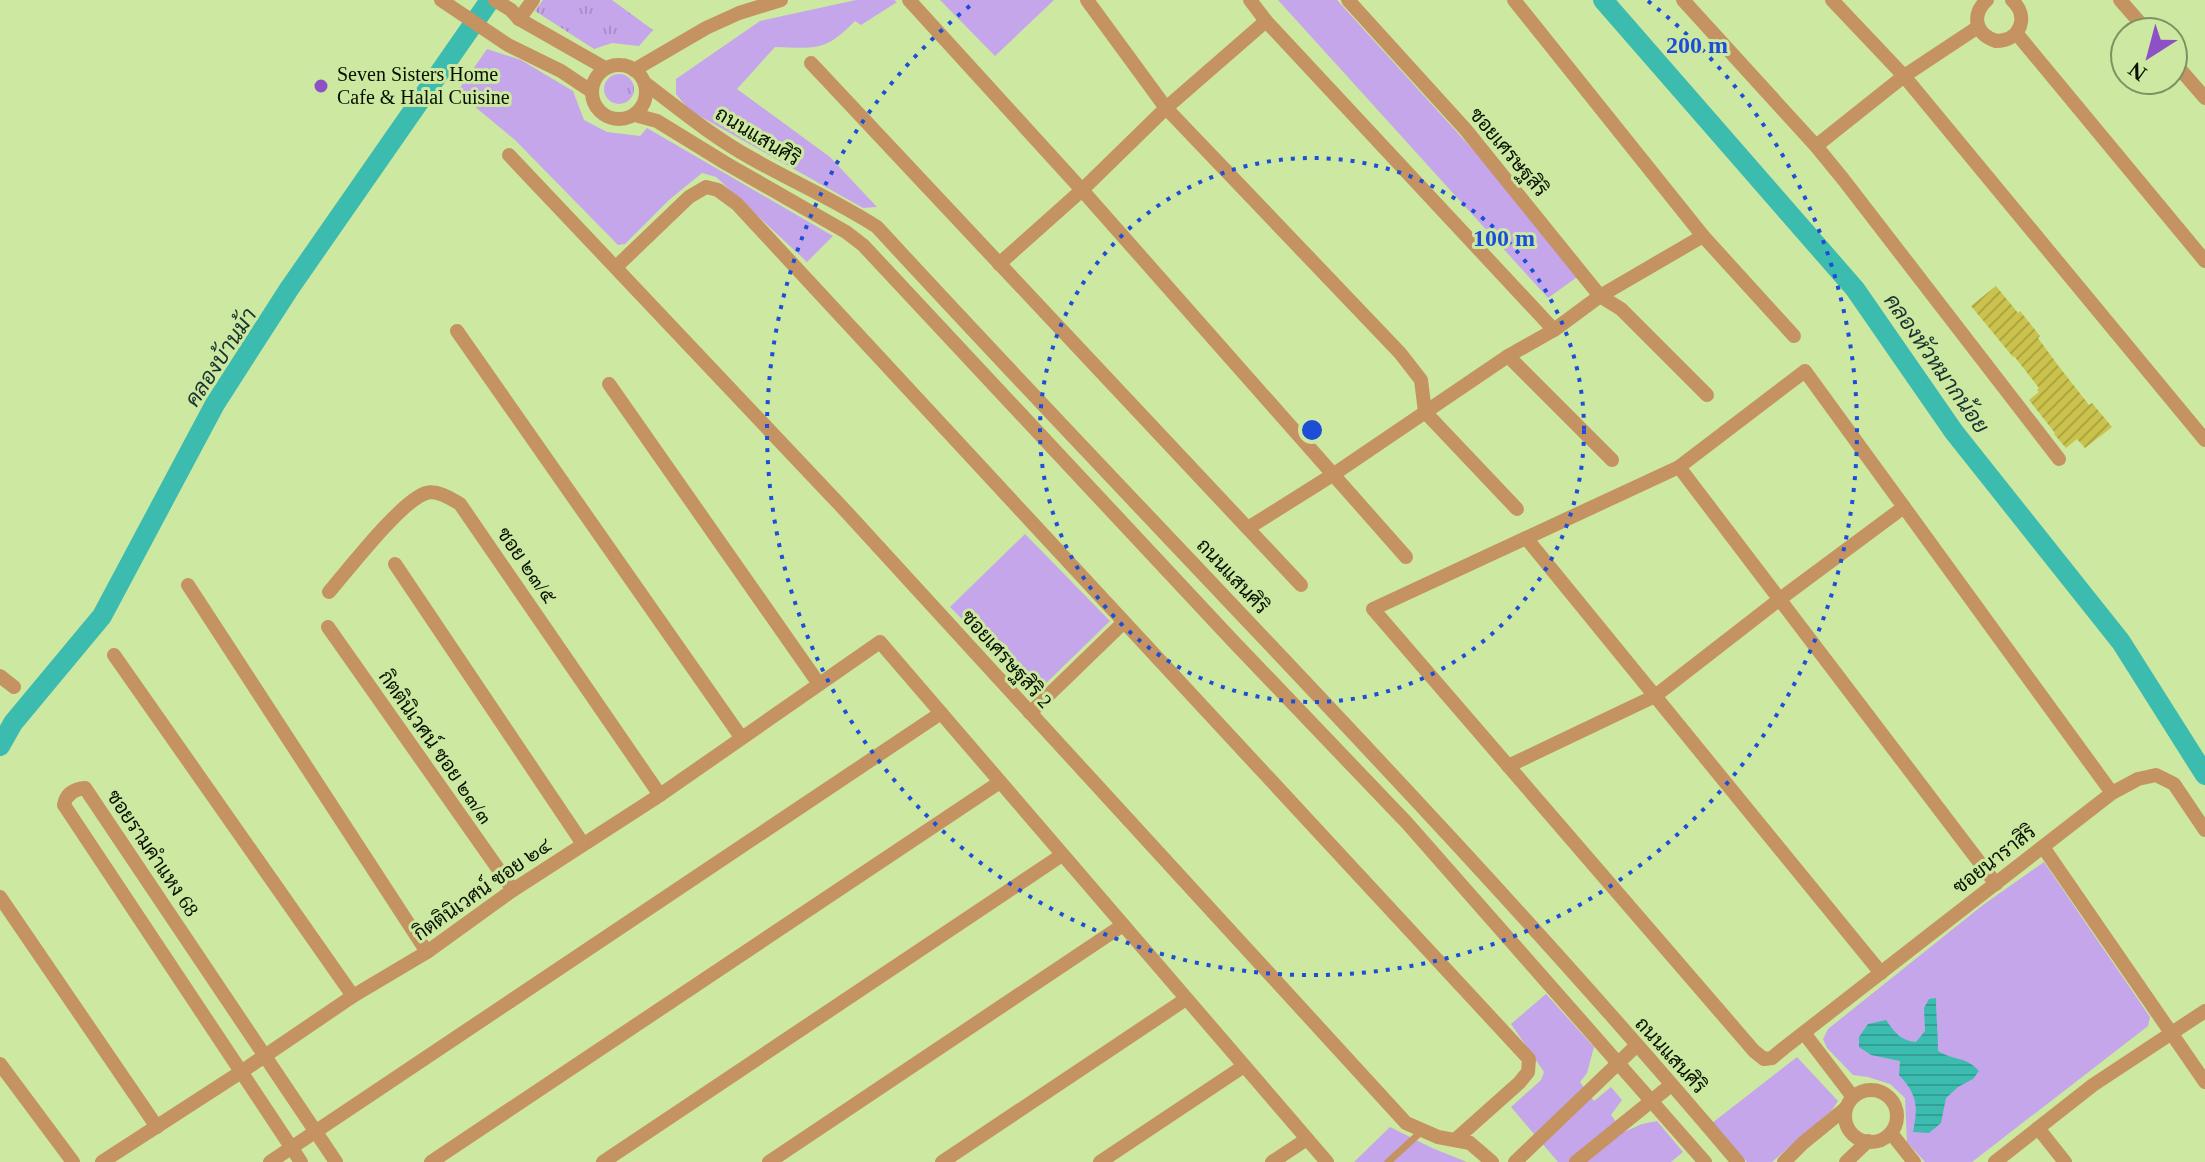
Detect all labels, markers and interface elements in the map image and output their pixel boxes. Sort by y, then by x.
north arrow [2109,16,2189,96]
text: 200 m [1666,32,1728,58]
text: N [2124,57,2151,87]
place label: Seven Sisters Home Cafe & Halal Cuisine [337,63,510,108]
marker: Seven Sisters Home Cafe & Halal Cuisine [312,77,330,95]
street label: ถนนแสนศิริ [712,101,805,170]
street label: ซอยเศรษฐสิริ [1464,103,1553,202]
text: 100 m [1473,225,1535,251]
water label: คลองหัวหมากน้อย [1879,288,1995,438]
water label: คลองบ้านม้า [179,303,261,411]
centre of rings [1298,416,1326,444]
street label: ซอย ๒๓/๕ [493,523,561,607]
street label: ถนนแสนศิริ [1193,533,1274,618]
street label: ซอยเศรษฐสิริ 2 [956,605,1057,714]
street label: กิตตินิเวศน์ ซอย ๒๓/๓ [375,664,500,828]
street label: ซอยรามคำแหง 68 [103,785,204,920]
street label: ซอยนาราสิริ [1948,819,2040,898]
street label: กิตตินิเวศน์ ซอย ๒๔ [407,831,555,945]
street label: ถนนแสนศิริ [1631,1012,1712,1098]

